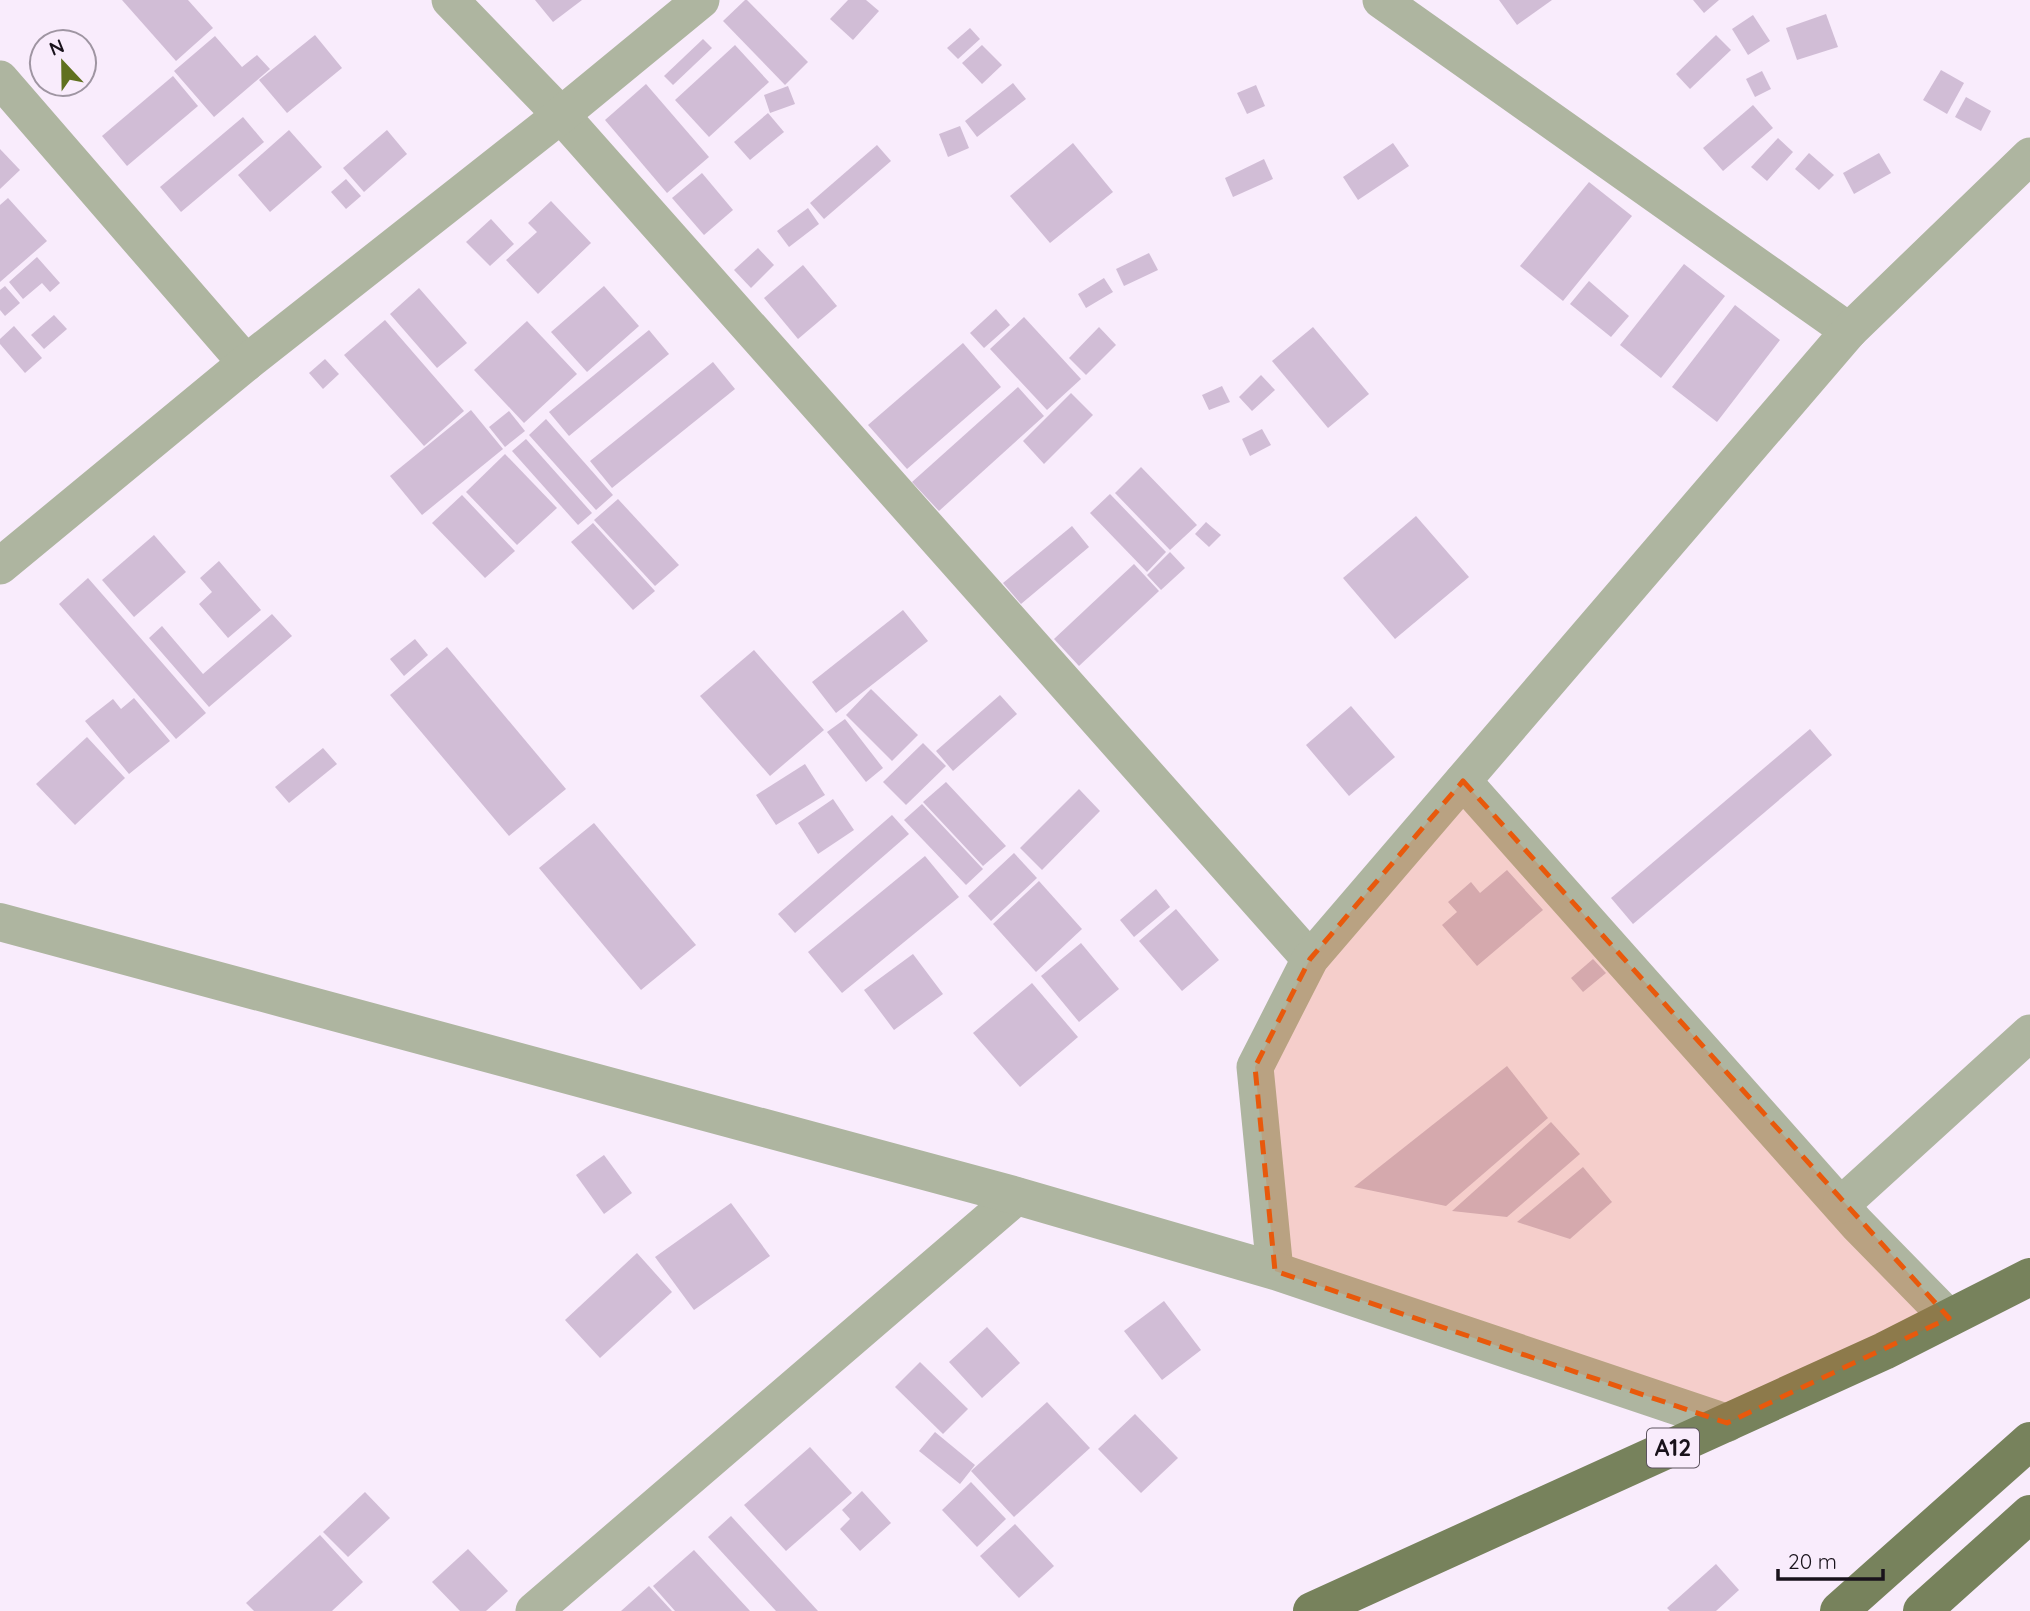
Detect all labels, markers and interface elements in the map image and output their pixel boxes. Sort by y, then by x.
north arrow [28,28,98,98]
text: N [46,33,68,61]
road number: A12 [1647,1428,1699,1468]
scale bar [1778,1538,1883,1582]
text: 20 m [1788,1548,1837,1574]

